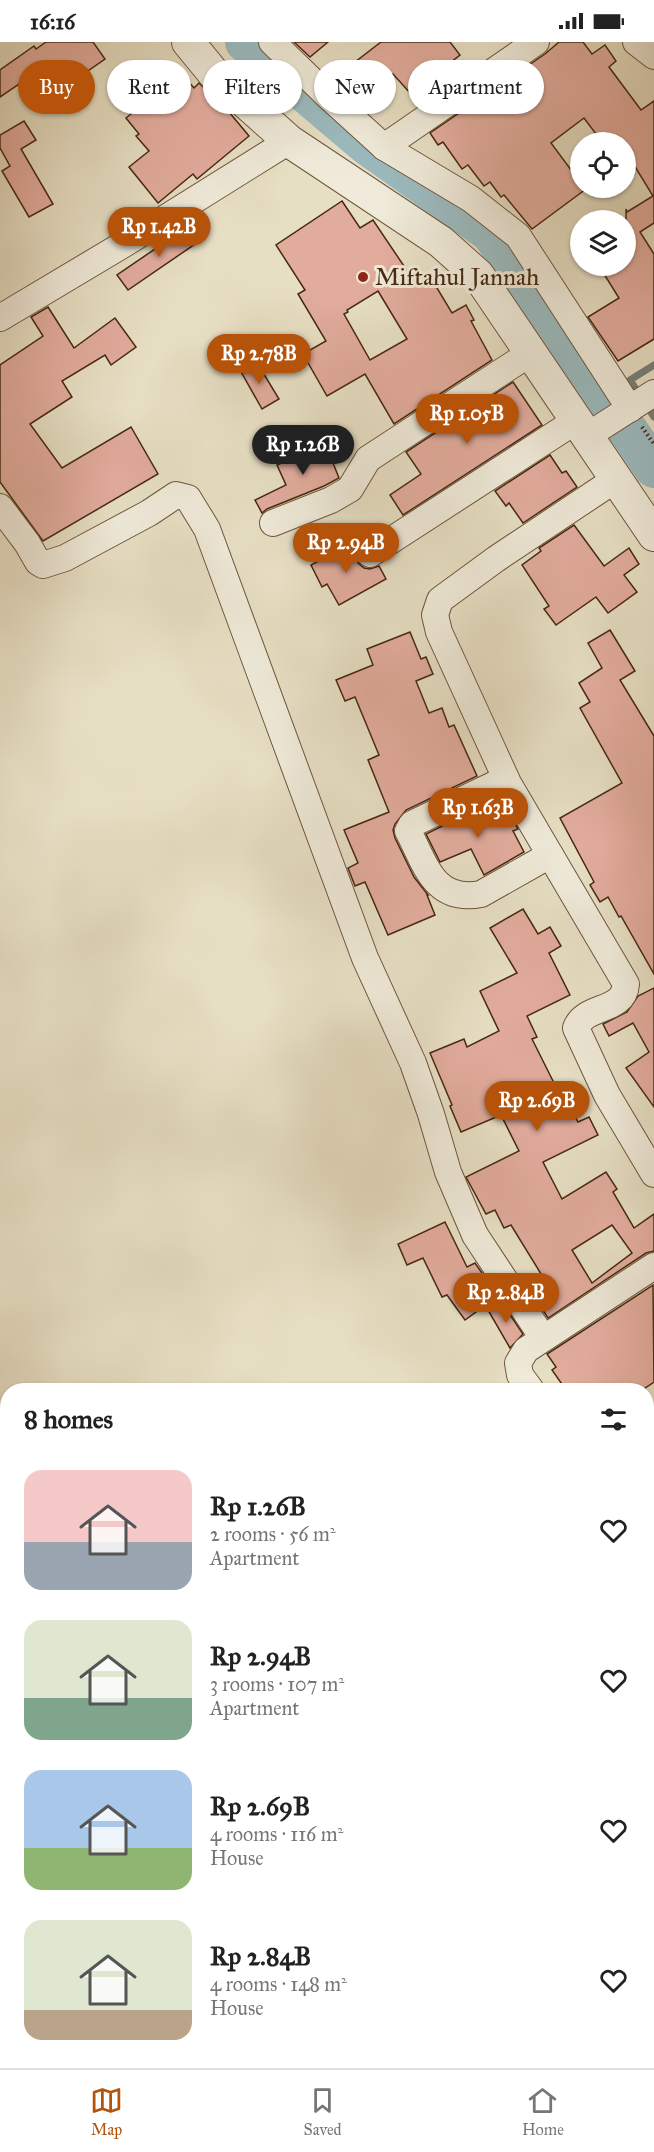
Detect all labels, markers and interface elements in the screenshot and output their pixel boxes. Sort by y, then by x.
text: 16:16 [30,8,75,35]
chip: Buy [18,60,95,114]
chip: Rent [107,60,191,114]
chip: Filters [203,60,302,114]
chip: New [314,60,396,114]
chip: Apartment [408,60,544,114]
map controls [570,132,636,276]
button: locate [570,132,636,198]
pin: Rp 1.42B [97,207,221,258]
button: layers [570,210,636,276]
text: Rp 1.42B [122,214,196,238]
place label: Miftahul Jannah [375,262,539,292]
marker: Miftahul Jannah [356,270,370,284]
pin: Rp 2.78B [197,334,321,385]
text: Rp 2.78B [221,341,297,365]
pin: Rp 1.05B [405,394,529,445]
text: Rp 1.05B [430,401,504,425]
pin: Rp 1.26B [241,425,365,476]
text: Rp 1.26B [266,432,340,456]
pin: Rp 2.94B [284,523,408,574]
text: Rp 2.94B [307,530,385,554]
pin: Rp 1.63B [416,788,540,839]
text: Rp 1.63B [442,795,514,819]
pin: Rp 2.69B [475,1081,599,1132]
text: Rp 2.69B [498,1088,576,1112]
pin: Rp 2.84B [444,1273,568,1324]
text: Rp 2.84B [467,1280,545,1304]
text: 8 homes [24,1403,113,1435]
icon: filters [597,1403,630,1436]
text: Rp 1.26B [210,1490,306,1522]
icon: home [72,1494,144,1566]
icon: heart [597,1514,630,1547]
text: 2 rooms · 56 m² [210,1522,336,1546]
text: Apartment [210,1546,299,1570]
text: Rp 2.94B [210,1640,311,1672]
icon: home [72,1644,144,1716]
icon: heart [597,1664,630,1697]
text: 3 rooms · 107 m² [210,1672,344,1696]
text: Apartment [210,1696,299,1720]
text: Rp 2.69B [210,1790,310,1822]
icon: home [72,1794,144,1866]
icon: heart [597,1814,630,1847]
text: 4 rooms · 116 m² [210,1822,343,1846]
text: House [210,1846,264,1870]
text: Rp 2.84B [210,1940,311,1972]
icon: home [72,1944,144,2016]
icon: heart [597,1964,630,1997]
text: 4 rooms · 148 m² [210,1972,347,1996]
text: House [210,1996,264,2020]
tab: Map [90,2084,123,2139]
tab: Saved [304,2084,342,2139]
tab: Home [522,2084,564,2139]

